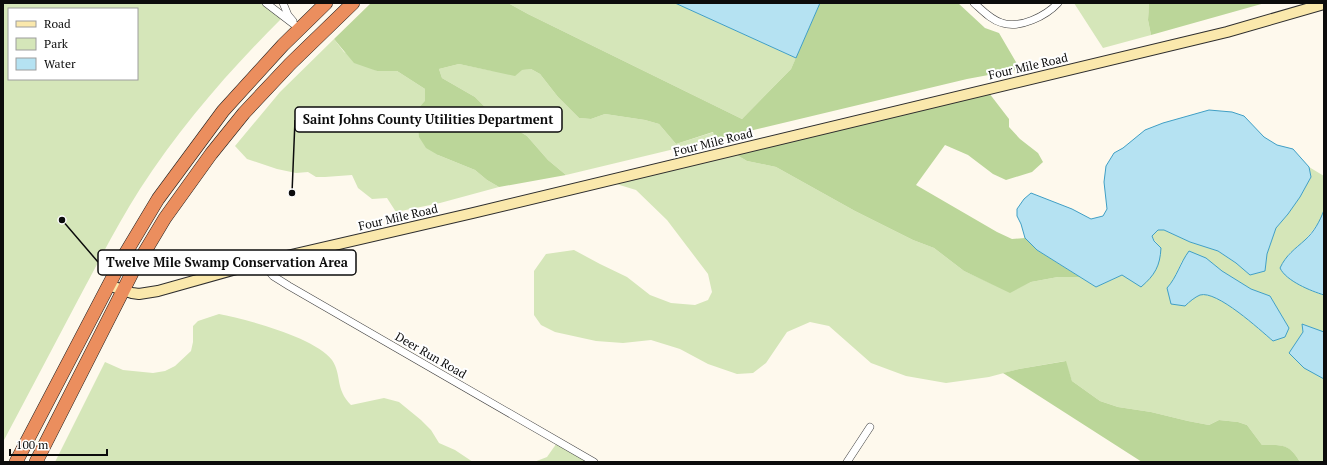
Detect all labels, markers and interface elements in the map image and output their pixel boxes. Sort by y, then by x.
legend [8,8,138,80]
text: Road [44,16,71,31]
text: Park [44,36,69,51]
street label: Four Mile Road [987,50,1069,82]
text: Water [44,56,76,71]
callout: Saint Johns County Utilities Department [295,107,562,132]
text: Saint Johns County Utilities Department [303,110,554,128]
street label: Four Mile Road [672,125,754,159]
street label: Four Mile Road [357,201,439,233]
callout: Twelve Mile Swamp Conservation Area [98,250,356,275]
text: Twelve Mile Swamp Conservation Area [106,253,349,271]
street label: Deer Run Road [393,329,469,382]
scale bar [10,431,107,457]
text: 100 m [16,437,49,452]

